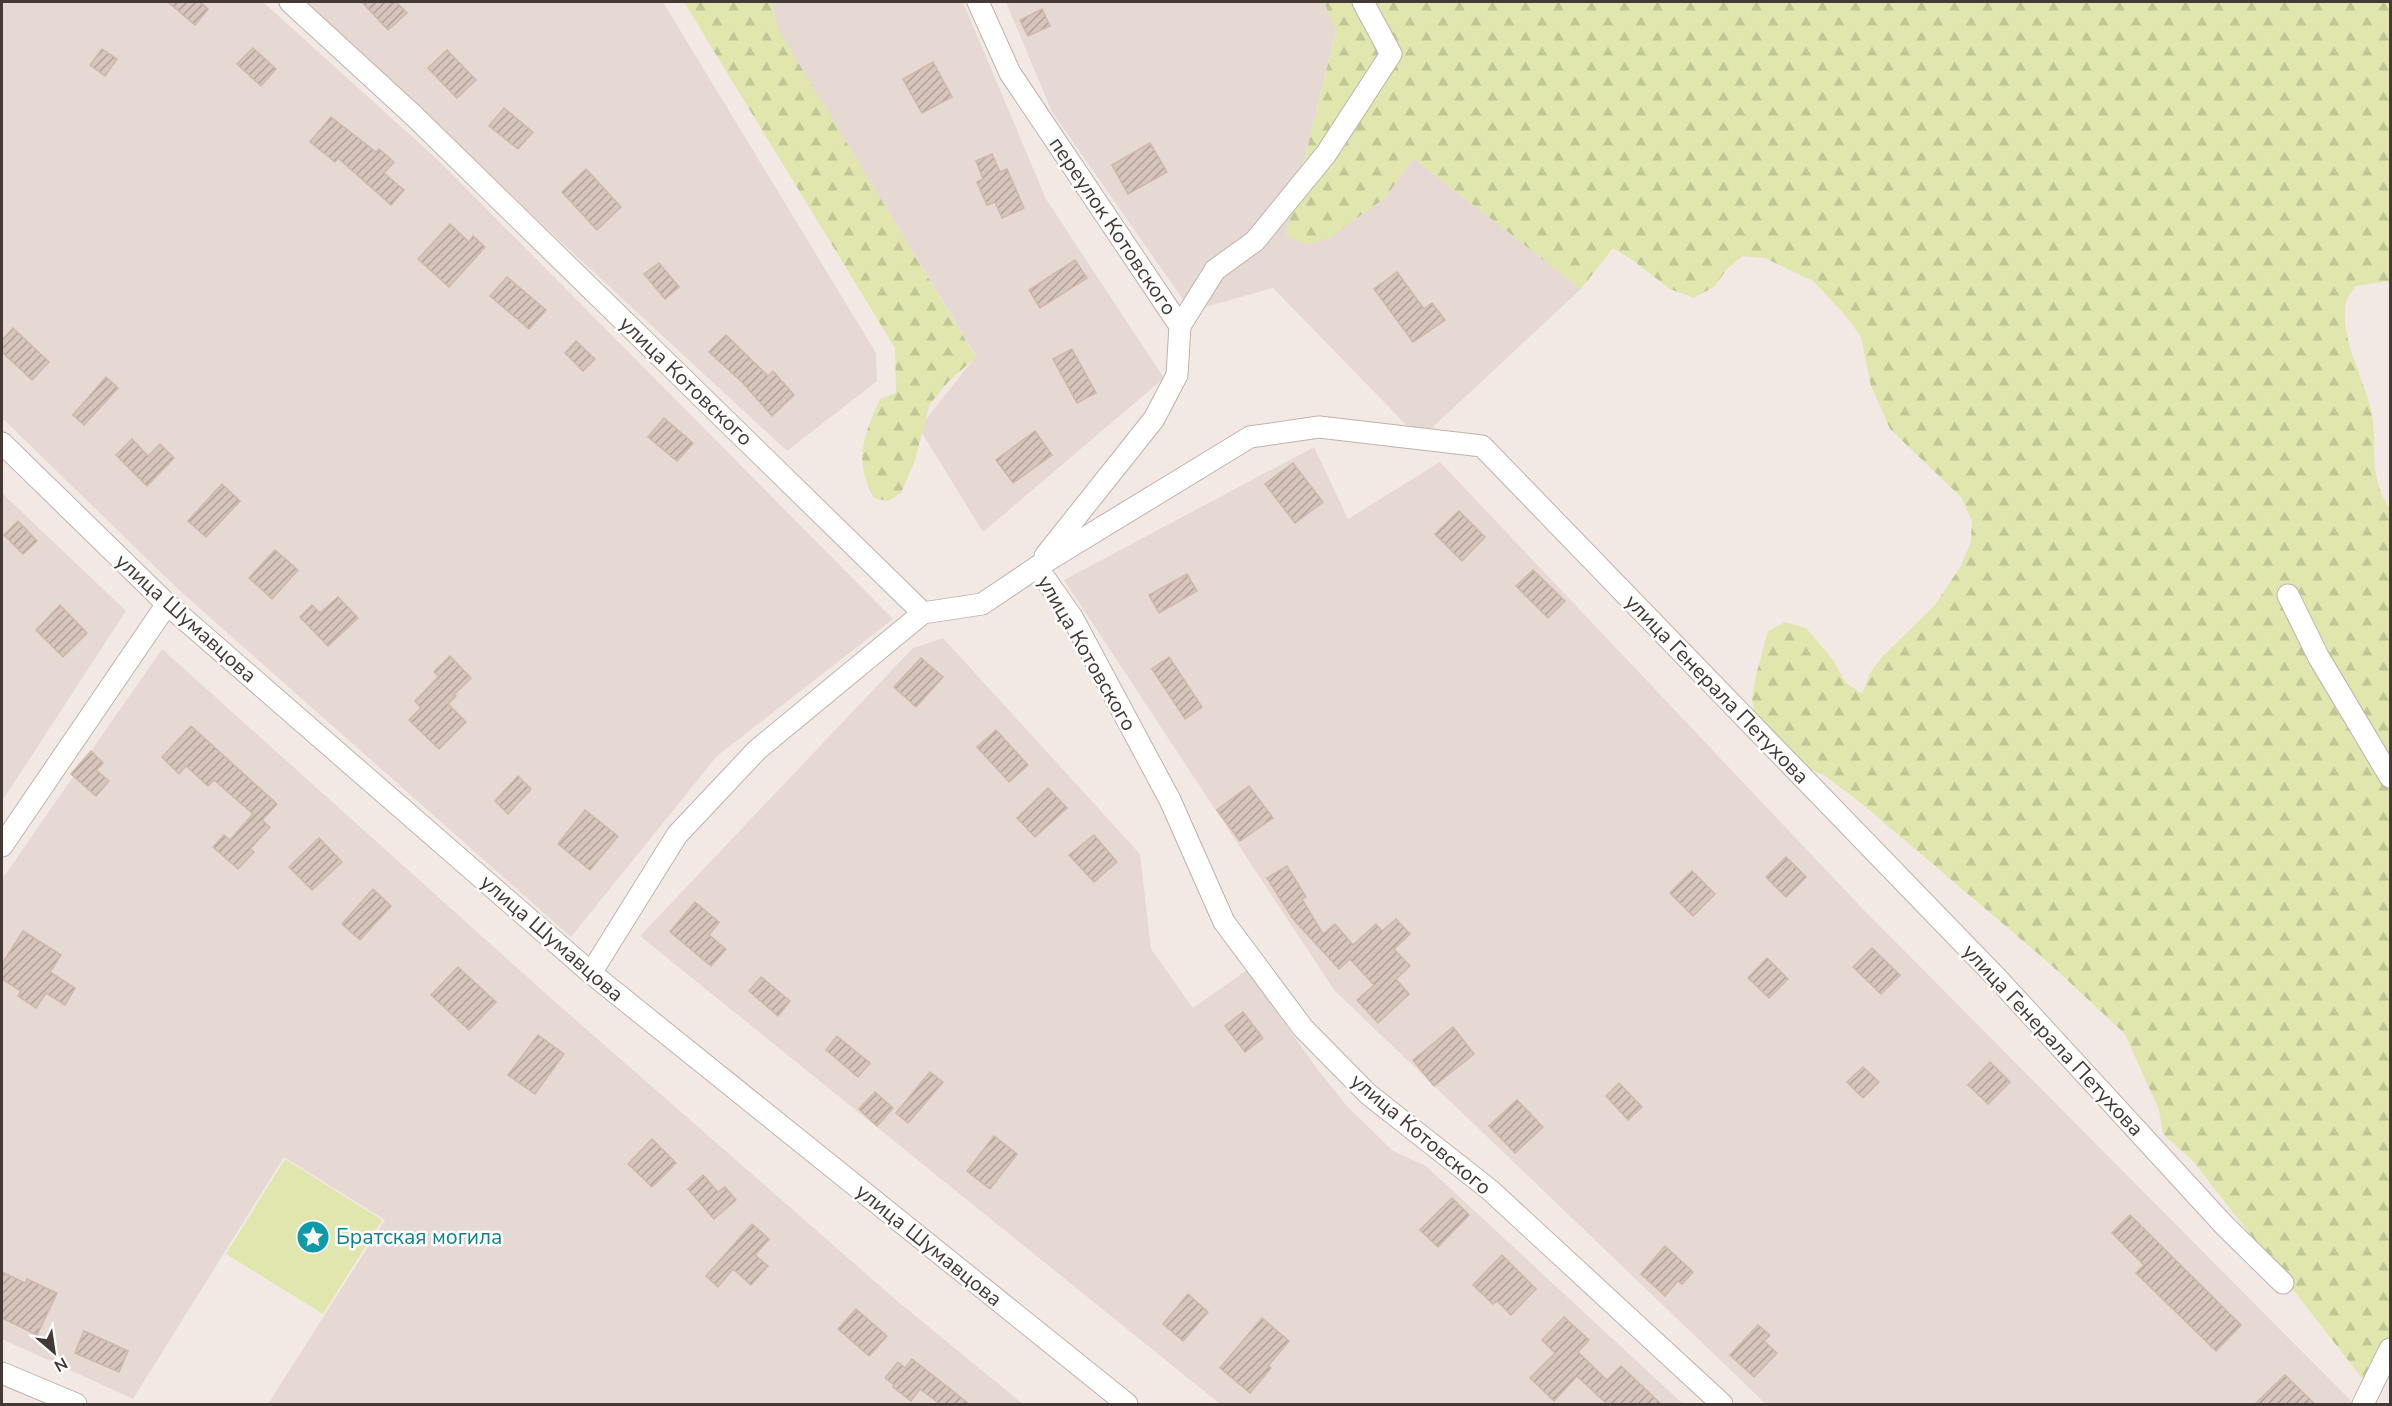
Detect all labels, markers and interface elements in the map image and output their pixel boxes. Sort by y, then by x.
street label: переулок Котовского [1043,131,1183,321]
street label: улица Котовского [613,310,759,452]
street label: улица Шумавцова [109,547,263,689]
street label: улица Котовского [1031,570,1143,736]
street label: улица Генерала Петухова [1619,588,1815,790]
street label: улица Шумавцова [475,868,629,1008]
street label: улица Генерала Петухова [1956,938,2150,1142]
street label: улица Котовского [1345,1067,1497,1201]
street label: улица Шумавцова [850,1177,1008,1313]
place icon: Братская могила [295,1219,331,1255]
place label: Братская могила [336,1223,502,1251]
north arrow [24,1322,84,1382]
text: N [50,1352,71,1377]

